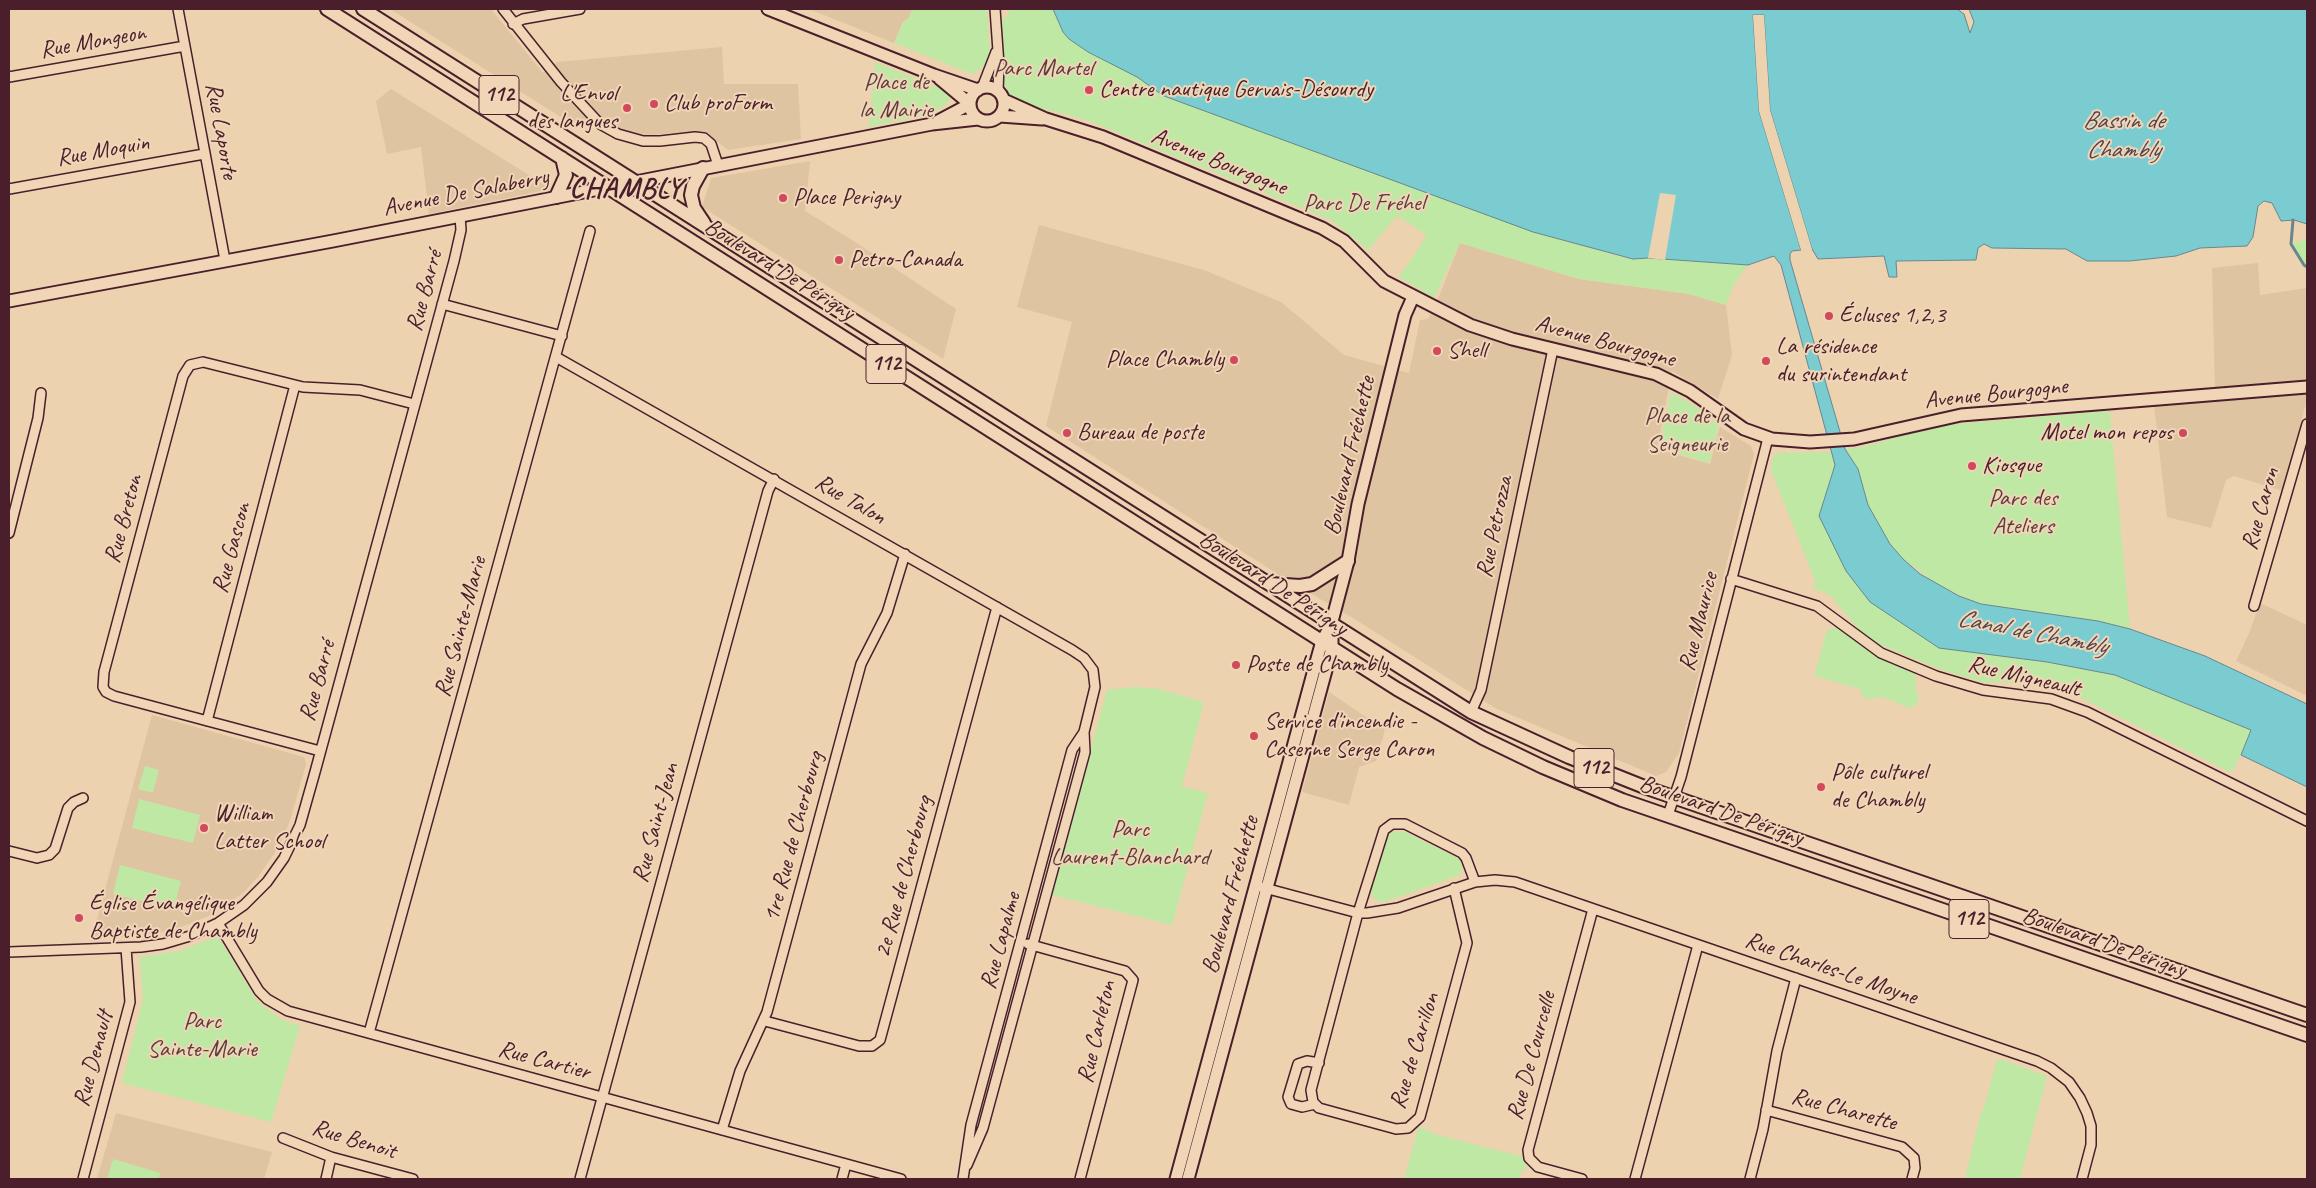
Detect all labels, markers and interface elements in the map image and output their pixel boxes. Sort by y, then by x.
street label: Rue Mongeon [38,19,148,65]
park label: Parc Martel [993,55,1093,83]
park label: Place de la Mairie [859,69,933,125]
road number: 112 [479,76,519,114]
place label: Centre nautique Gervais-Désourdy [1099,76,1373,104]
place label: L'Envol des langues [527,80,617,136]
street label: Rue Laporte [198,81,244,181]
marker: Centre nautique Gervais-Désourdy [1083,84,1095,96]
place label: Club proForm [664,90,772,118]
marker: Club proForm [648,98,660,110]
marker: L'Envol des langues [621,102,633,114]
water label: Bassin de Chambly [2083,106,2163,165]
street label: Avenue Bourgogne [1147,122,1291,202]
street label: Rue Moquin [54,129,152,173]
street label: Avenue De Salaberry [381,163,551,223]
district label: CHAMBLY [568,172,684,206]
place label: Place Perigny [793,184,900,212]
park label: Parc De Fréhel [1303,190,1425,218]
marker: Place Perigny [777,192,789,204]
street label: Boulevard De Périgny [699,212,859,328]
place label: Petro-Canada [849,246,962,274]
street label: Rue Barré [400,247,450,335]
marker: Petro-Canada [833,254,845,266]
place label: Écluses 1,2,3 [1839,302,1945,330]
street label: Avenue Bourgogne [1532,310,1678,374]
marker: Écluses 1,2,3 [1823,310,1835,322]
place label: La résidence du surintendant [1776,333,1906,389]
place label: Shell [1447,337,1486,365]
road number: 112 [866,344,906,384]
marker: Shell [1431,345,1443,357]
place label: Place Chambly [1106,346,1224,374]
marker: Place Chambly [1228,354,1240,366]
marker: La résidence du surintendant [1760,355,1772,367]
street label: Avenue Bourgogne [1923,372,2069,416]
street label: Boulevard Fréchette [1318,374,1382,538]
park label: Place de la Seigneurie [1644,403,1730,459]
place label: Bureau de poste [1077,419,1204,447]
place label: Motel mon repos [2040,419,2173,447]
marker: Bureau de poste [1061,427,1073,439]
marker: Motel mon repos [2177,427,2189,439]
place label: Kiosque [1982,452,2041,480]
marker: Kiosque [1966,460,1978,472]
street label: Rue Caron [2236,464,2286,554]
street label: Rue Talon [809,468,891,532]
street label: Rue Breton [98,471,150,567]
street label: Rue Petrozza [1470,474,1520,580]
park label: Parc des Ateliers [1989,485,2057,541]
street label: Rue Gascon [206,499,258,597]
street label: Boulevard De Périgny [1193,525,1353,643]
street label: Rue Sainte-Marie [428,554,494,700]
street label: Rue Maurice [1673,570,1725,674]
water label: Canal de Chambly [1955,604,2109,662]
street label: Rue Barré [293,637,343,725]
street label: Rue Migneault [1965,650,2083,704]
place label: Poste de Chambly [1246,651,1388,679]
marker: Poste de Chambly [1230,659,1242,671]
place label: Service d'incendie - Caserne Serge Caron [1264,708,1434,764]
marker: Service d'incendie - Caserne Serge Caron [1248,730,1260,742]
road number: 112 [1574,748,1614,788]
street label: 1re Rue de Cherbourg [757,749,831,925]
place label: Pôle culturel de Chambly [1831,759,1927,815]
street label: Rue Saint-Jean [626,760,686,886]
street label: Boulevard De Périgny [1635,769,1807,853]
marker: Pôle culturel de Chambly [1815,781,1827,793]
street label: 2e Rue de Cherbourg [869,793,939,961]
place label: William Latter School [214,800,324,856]
street label: Boulevard Fréchette [1196,813,1266,977]
park label: Parc Laurent-Blanchard [1051,816,1209,872]
marker: William Latter School [198,822,210,834]
street label: Rue Lapalme [974,889,1028,993]
place label: Église Évangélique Baptiste de Chambly [89,890,257,946]
road number: 112 [1949,900,1989,939]
street label: Boulevard De Périgny [2018,901,2190,985]
marker: Église Évangélique Baptiste de Chambly [73,912,85,924]
street label: Rue Charles-Le Moyne [1741,926,1921,1012]
street label: Rue Carleton [1071,978,1123,1086]
street label: Rue de Carillon [1384,989,1446,1113]
street label: Rue De Courcelle [1501,989,1563,1123]
street label: Rue Denault [67,1008,121,1110]
park label: Parc Sainte-Marie [147,1008,257,1064]
street label: Rue Cartier [495,1035,593,1087]
street label: Rue Charette [1788,1082,1900,1138]
street label: Rue Benoit [308,1114,400,1166]

